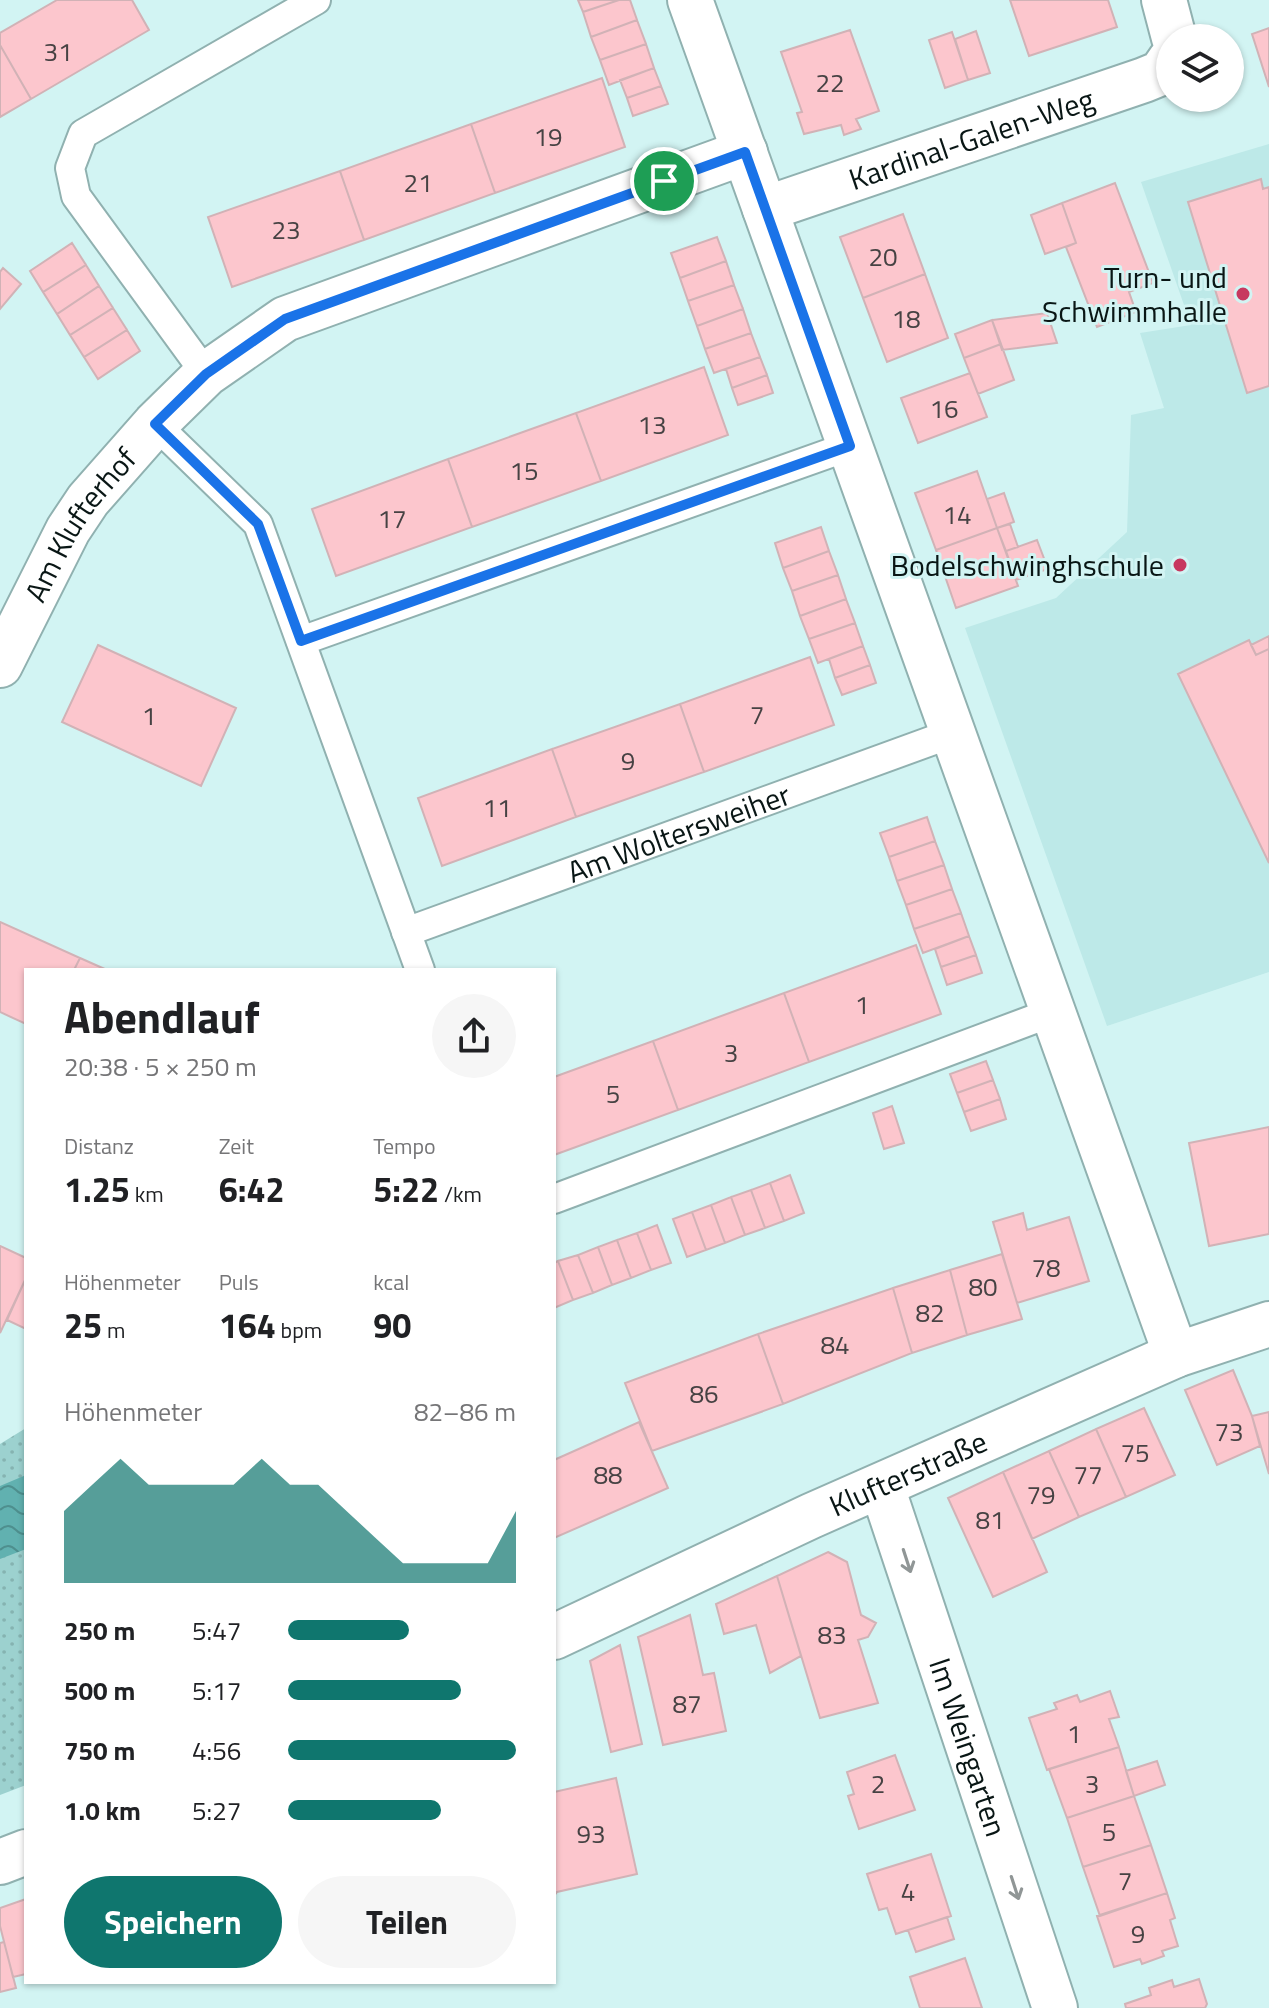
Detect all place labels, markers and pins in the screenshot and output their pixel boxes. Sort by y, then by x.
pin [630,147,698,215]
place label: Turn- und Schwimmhalle [1042,254,1227,334]
marker: Turn- und Schwimmhalle [1234,285,1252,303]
place label: Bodelschwinghschule [891,542,1164,588]
marker: Bodelschwinghschule [1171,556,1189,574]

